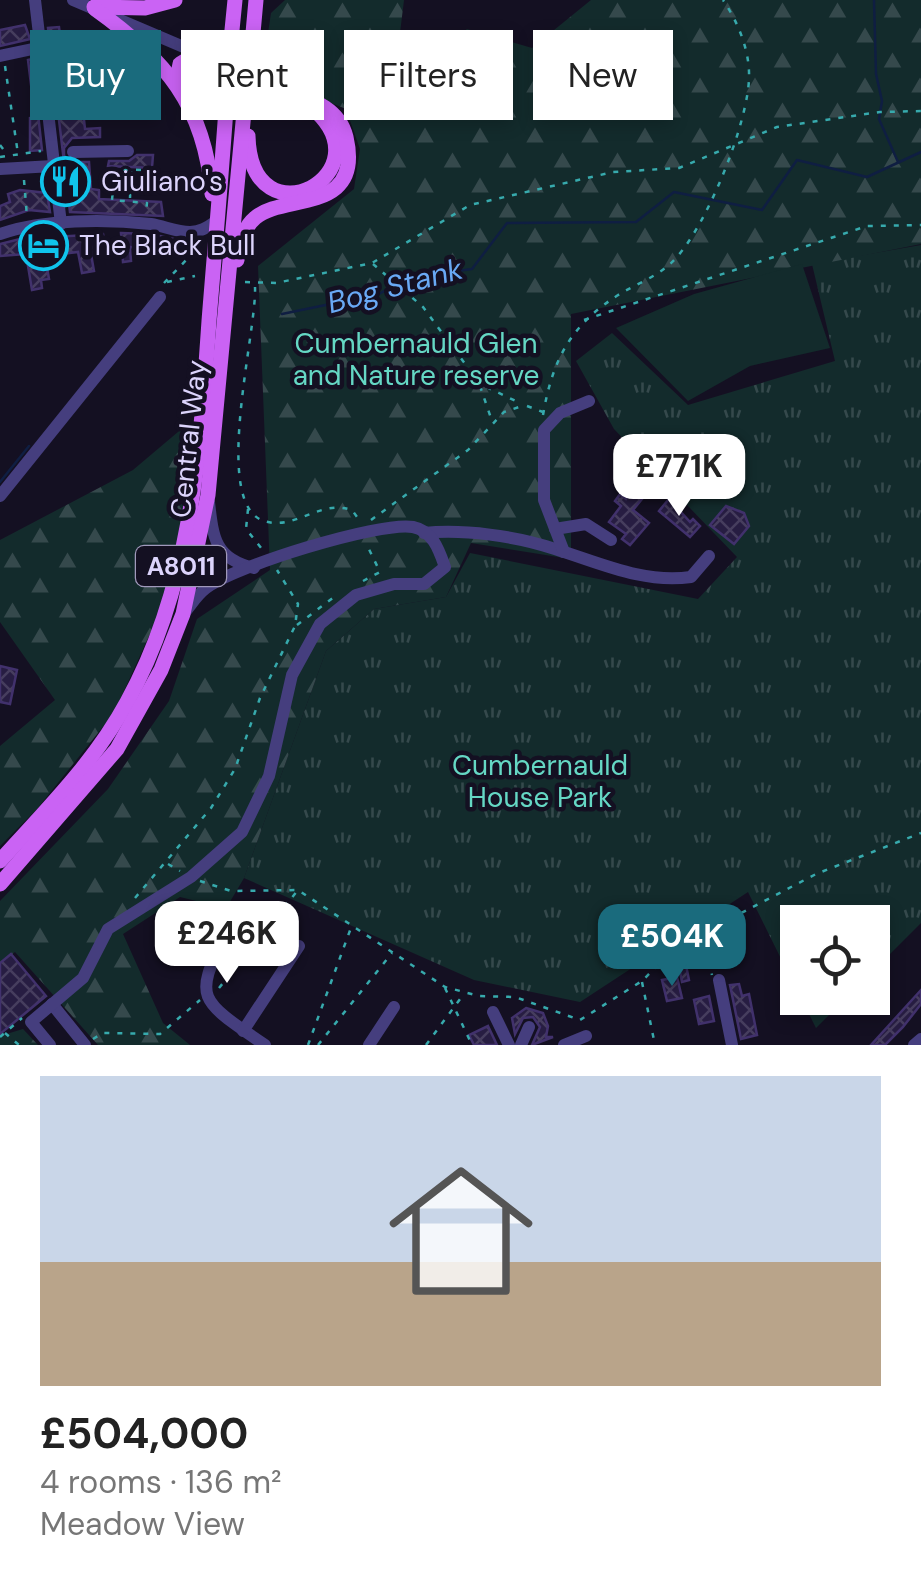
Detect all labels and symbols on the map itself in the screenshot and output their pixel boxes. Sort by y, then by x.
restaurant icon: Giuliano's [40,155,92,207]
place label: Giuliano's [101,163,223,200]
hotel icon: The Black Bull [18,219,70,271]
place label: The Black Bull [79,227,256,264]
water label: Bog Stank [323,249,468,322]
park label: Cumbernauld Glen and Nature reserve [293,325,539,394]
street label: Central Way [162,358,215,520]
pin: £771K [609,434,749,519]
road number: A8011 [136,546,226,586]
park label: Cumbernauld House Park [452,747,628,816]
pin: £246K [157,901,297,986]
pin: £504K [602,904,742,989]

